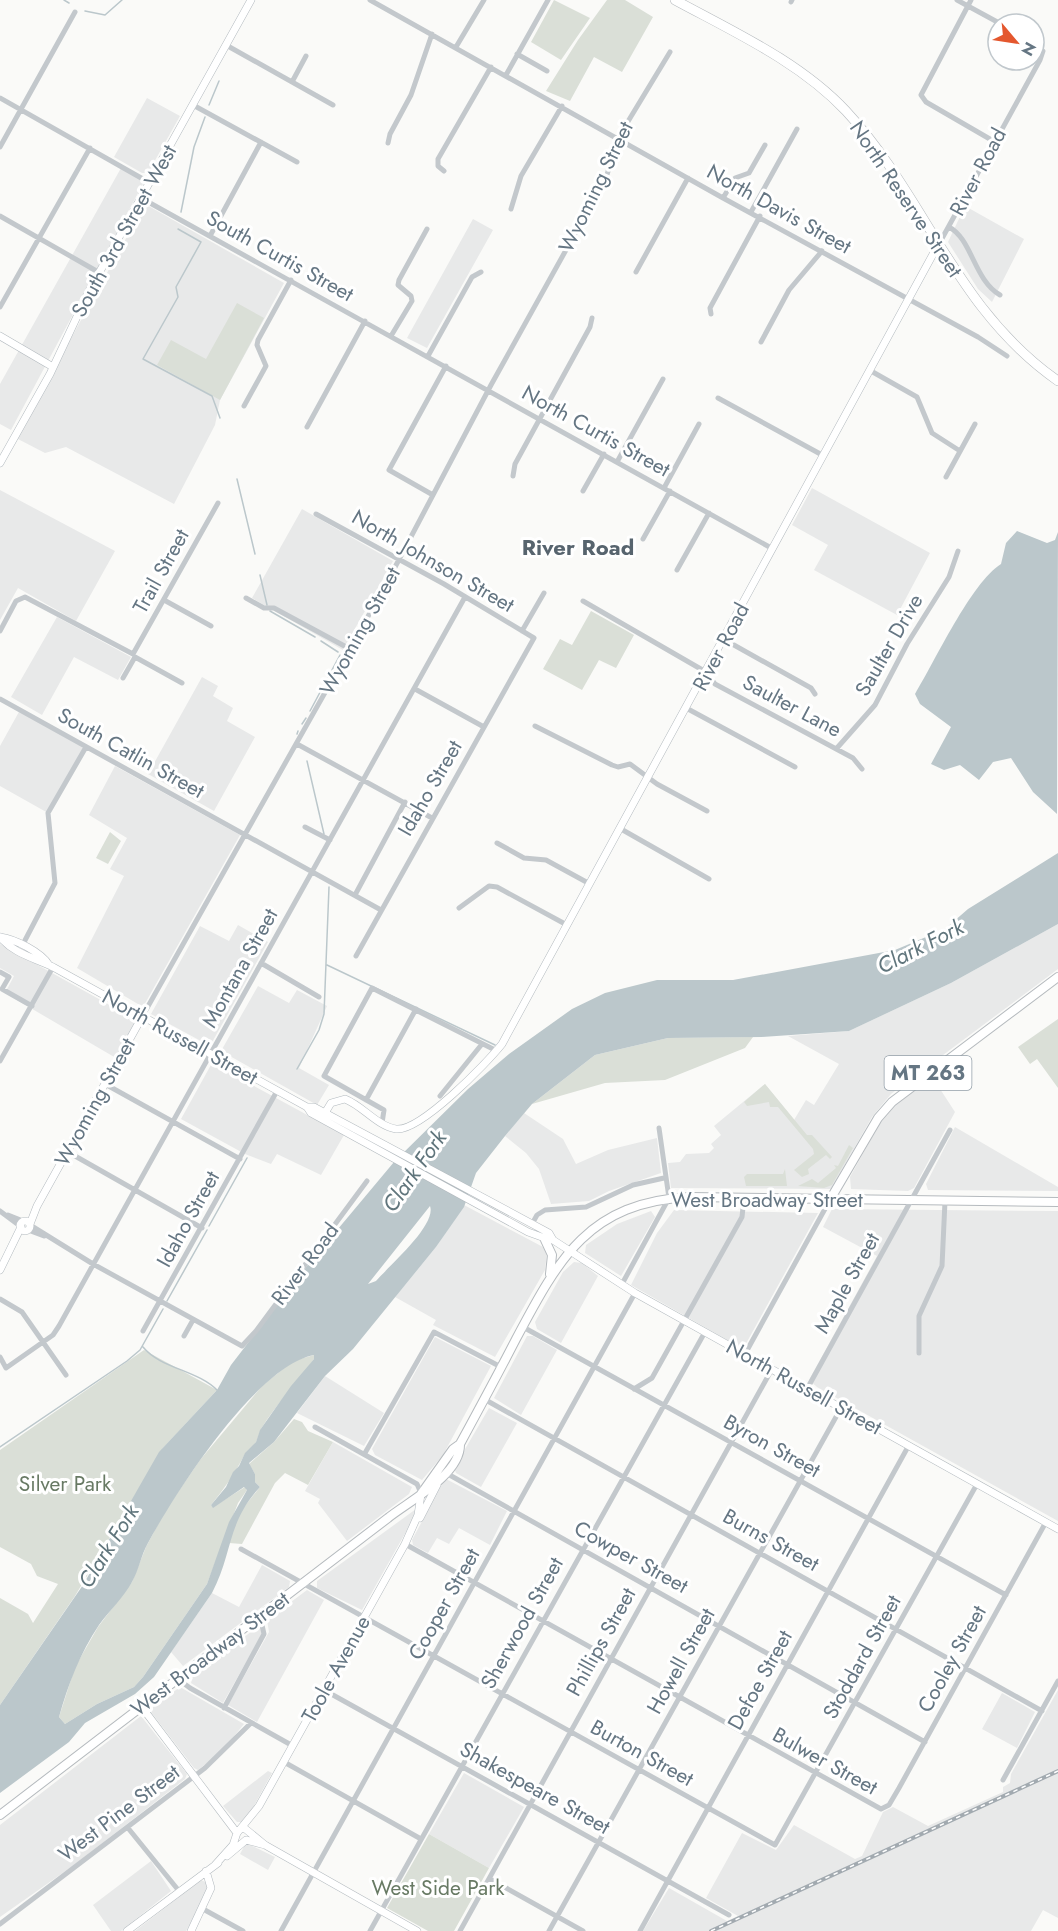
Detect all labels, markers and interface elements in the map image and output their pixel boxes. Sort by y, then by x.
north arrow [986,12,1046,72]
text: N [1016,38,1042,60]
street label: North Reserve Street [842,115,970,283]
street label: Wyoming Street [551,116,641,258]
street label: River Road [942,123,1014,221]
street label: South 3rd Street West [64,139,184,323]
street label: North Davis Street [701,157,857,261]
street label: South Curtis Street [201,203,359,309]
street label: North Curtis Street [516,378,676,484]
street label: North Johnson Street [346,502,520,620]
street label: Trail Street [126,523,196,619]
district label: River Road [522,531,634,563]
street label: Wyoming Street [312,561,408,701]
street label: Saulter Drive [848,588,930,702]
street label: River Road [685,598,757,696]
street label: Saulter Lane [737,667,847,745]
street label: South Catlin Street [52,700,210,806]
street label: Idaho Street [390,735,470,841]
street label: Montana Street [195,903,285,1033]
water label: Clark Fork [871,910,970,981]
street label: North Russell Street [97,982,263,1092]
street label: Wyoming Street [47,1032,143,1172]
road number: MT 263 [884,1056,972,1090]
water label: Clark Fork [374,1122,455,1218]
street label: Idaho Street [149,1165,227,1273]
street label: West Broadway Street [671,1185,863,1215]
street label: River Road [264,1217,346,1311]
street label: Maple Street [807,1227,887,1339]
street label: North Russell Street [721,1332,887,1442]
street label: Byron Street [718,1407,826,1485]
park label: Silver Park [19,1469,112,1499]
water label: Clark Fork [70,1497,147,1594]
street label: Burns Street [717,1501,825,1579]
street label: Cowper Street [569,1513,693,1601]
street label: Cooper Street [401,1543,487,1665]
street label: Sherwood Street [473,1552,571,1694]
street label: Phillips Street [559,1582,643,1702]
street label: West Broadway Street [124,1584,296,1724]
street label: Stoddard Street [816,1590,908,1724]
street label: Cooley Street [910,1600,994,1718]
street label: Howell Street [640,1603,722,1719]
street label: Toole Avenue [294,1610,378,1728]
street label: Defoe Street [720,1625,800,1735]
street label: Burton Street [585,1712,699,1794]
street label: Bulwer Street [767,1720,883,1802]
street label: Shakespeare Street [454,1734,616,1842]
street label: West Pine Street [52,1757,186,1869]
park label: West Side Park [371,1873,505,1903]

